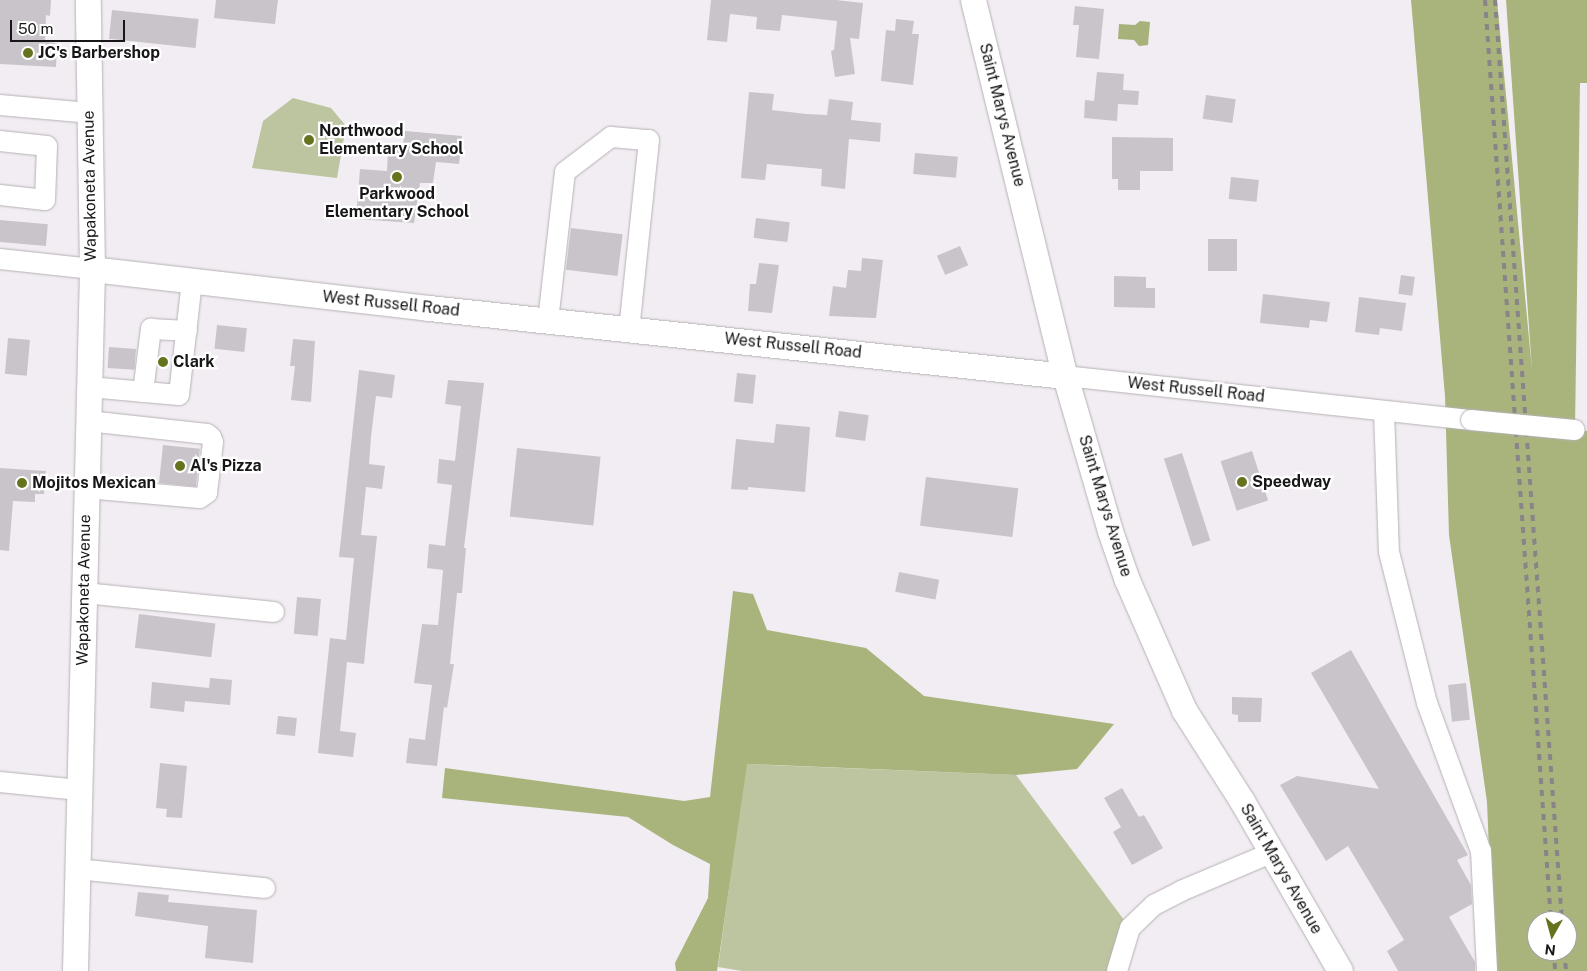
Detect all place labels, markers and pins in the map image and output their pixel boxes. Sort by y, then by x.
place label: JC's Barbershop [38,43,160,63]
marker: JC's Barbershop [22,47,34,59]
place label: Northwood Elementary School [319,121,464,159]
marker: Northwood Elementary School [303,134,315,146]
marker: Parkwood Elementary School [391,171,403,183]
place label: Parkwood Elementary School [325,184,469,222]
place label: Clark [173,352,215,372]
marker: Clark [157,356,169,368]
place label: Al's Pizza [190,456,262,476]
marker: Al's Pizza [174,460,186,472]
place label: Speedway [1252,472,1331,492]
place label: Mojitos Mexican [32,473,156,493]
marker: Speedway [1236,476,1248,488]
marker: Mojitos Mexican [16,477,28,489]

